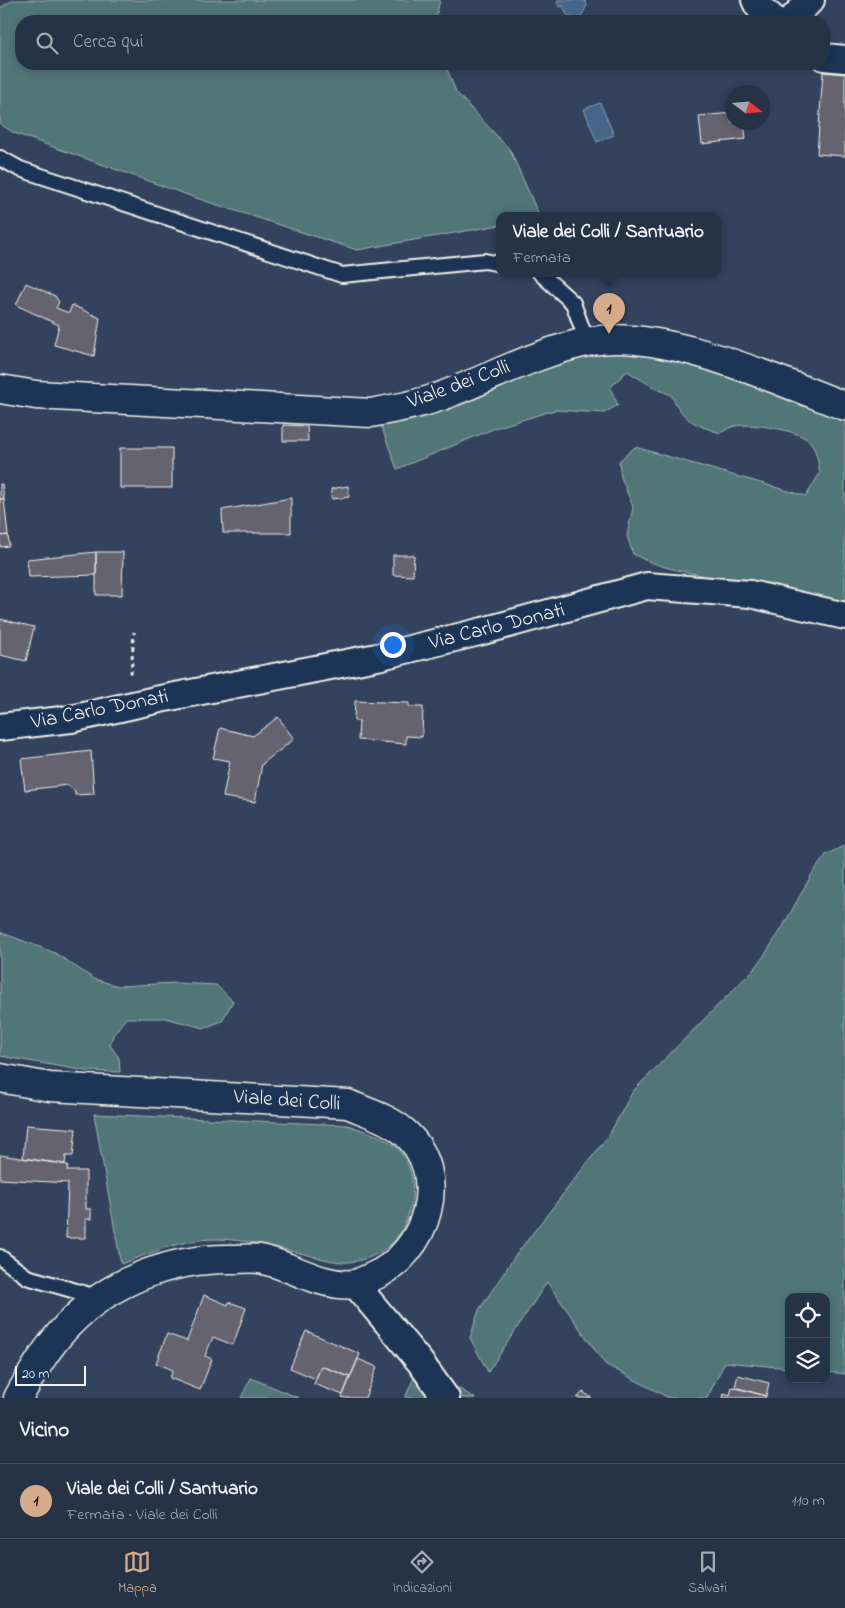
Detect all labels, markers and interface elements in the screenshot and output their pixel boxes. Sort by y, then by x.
search box [15,15,830,70]
icon: search [33,29,61,57]
text: Cerca qui [73,29,143,56]
north arrow [725,85,770,130]
popup [496,212,721,277]
text: Viale dei Colli / Santuario [513,219,704,246]
text: Fermata [513,246,571,270]
pin: 1 [593,293,625,334]
street label: Viale dei Colli [403,353,514,418]
street label: Via Carlo Donati [425,596,568,659]
your location [380,632,406,658]
street label: Via Carlo Donati [28,682,171,738]
street label: Viale dei Colli [232,1082,341,1120]
map controls [785,1293,830,1383]
button: locate [785,1293,830,1338]
button: layers [785,1338,830,1383]
scale bar [15,1363,86,1386]
text: 20 m [22,1364,49,1385]
text: Vicino [20,1416,69,1446]
text: Viale dei Colli / Santuario [67,1476,258,1503]
text: 1 [33,1489,39,1513]
text: 110 m [791,1489,825,1513]
text: Fermata · Viale dei Colli [67,1503,218,1527]
tab: Mappa [118,1548,157,1599]
tab: Indicazioni [393,1548,452,1599]
tab: Salvati [688,1548,727,1599]

